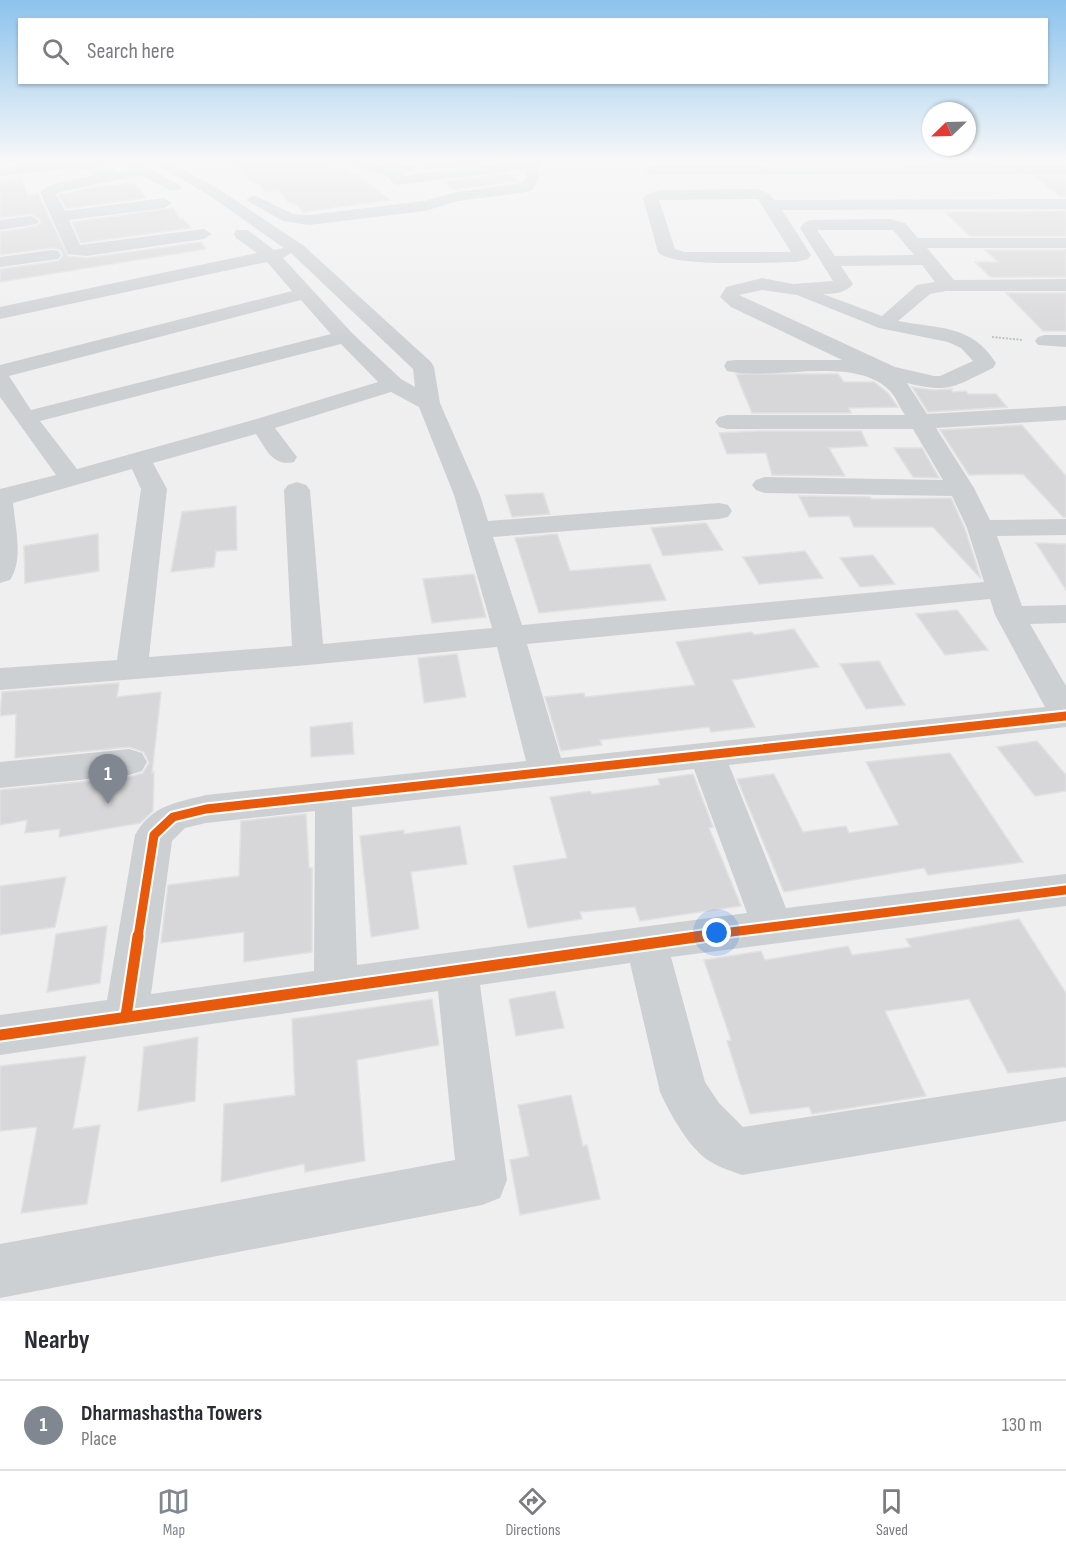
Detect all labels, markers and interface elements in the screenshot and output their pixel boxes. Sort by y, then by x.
search box [18,18,1048,84]
icon: search [39,35,72,68]
text: Search here [87,38,174,65]
north arrow [922,102,976,156]
pin: 1 [88,754,128,804]
your location [702,918,731,947]
text: Nearby [24,1325,90,1356]
text: Dharmashastha Towers [81,1400,262,1427]
text: 1 [40,1413,47,1437]
text: 130 m [1002,1413,1042,1437]
text: Place [81,1427,117,1451]
tab: Map [157,1485,190,1540]
tab: Directions [505,1485,560,1540]
tab: Saved [875,1485,908,1540]

